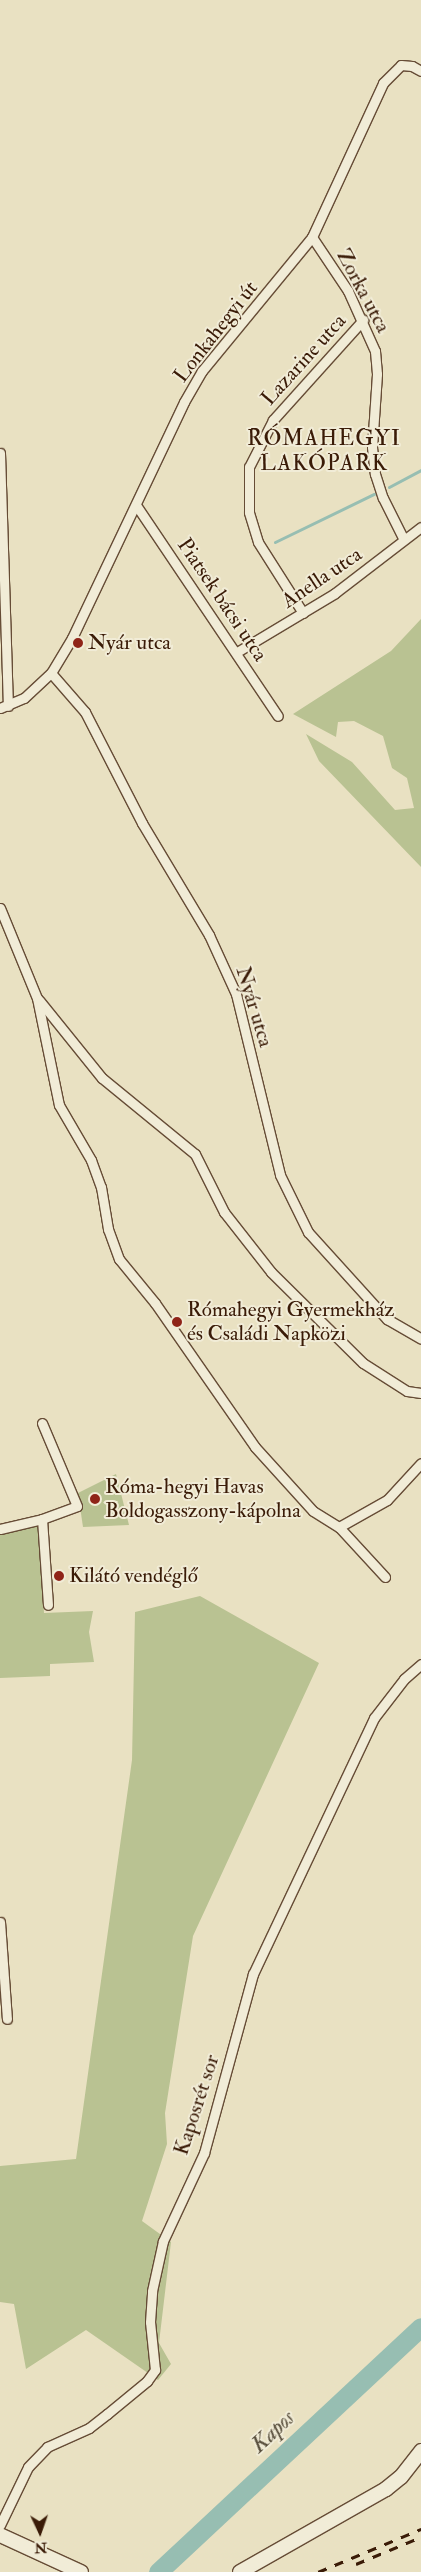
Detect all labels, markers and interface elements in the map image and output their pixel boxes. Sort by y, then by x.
street label: Zorka utca [330,245,396,337]
street label: Lonkahegyi út [169,276,263,388]
street label: Lazarine utca [256,309,352,411]
district label: RÓMAHEGYI LAKÓPARK [246,425,402,476]
street label: Piatsek bácsi utca [172,534,272,666]
street label: Anella utca [277,542,367,614]
place label: Nyár utca [88,630,171,656]
marker: Nyár utca [72,637,84,649]
street label: Nyár utca [230,964,278,1050]
place label: Rómahegyi Gyermekház és Családi Napközi [187,1297,395,1347]
marker: Rómahegyi Gyermekház és Családi Napközi [171,1316,183,1328]
place label: Róma-hegyi Havas Boldogasszony-kápolna [105,1474,301,1524]
marker: Róma-hegyi Havas Boldogasszony-kápolna [89,1493,101,1505]
place label: Kilátó vendéglő [69,1563,198,1589]
marker: Kilátó vendéglő [53,1570,65,1582]
street label: Kaposrét sor [169,2052,225,2158]
water label: Kapos [246,2405,300,2459]
north arrow [15,2507,65,2557]
text: N [34,2539,48,2556]

